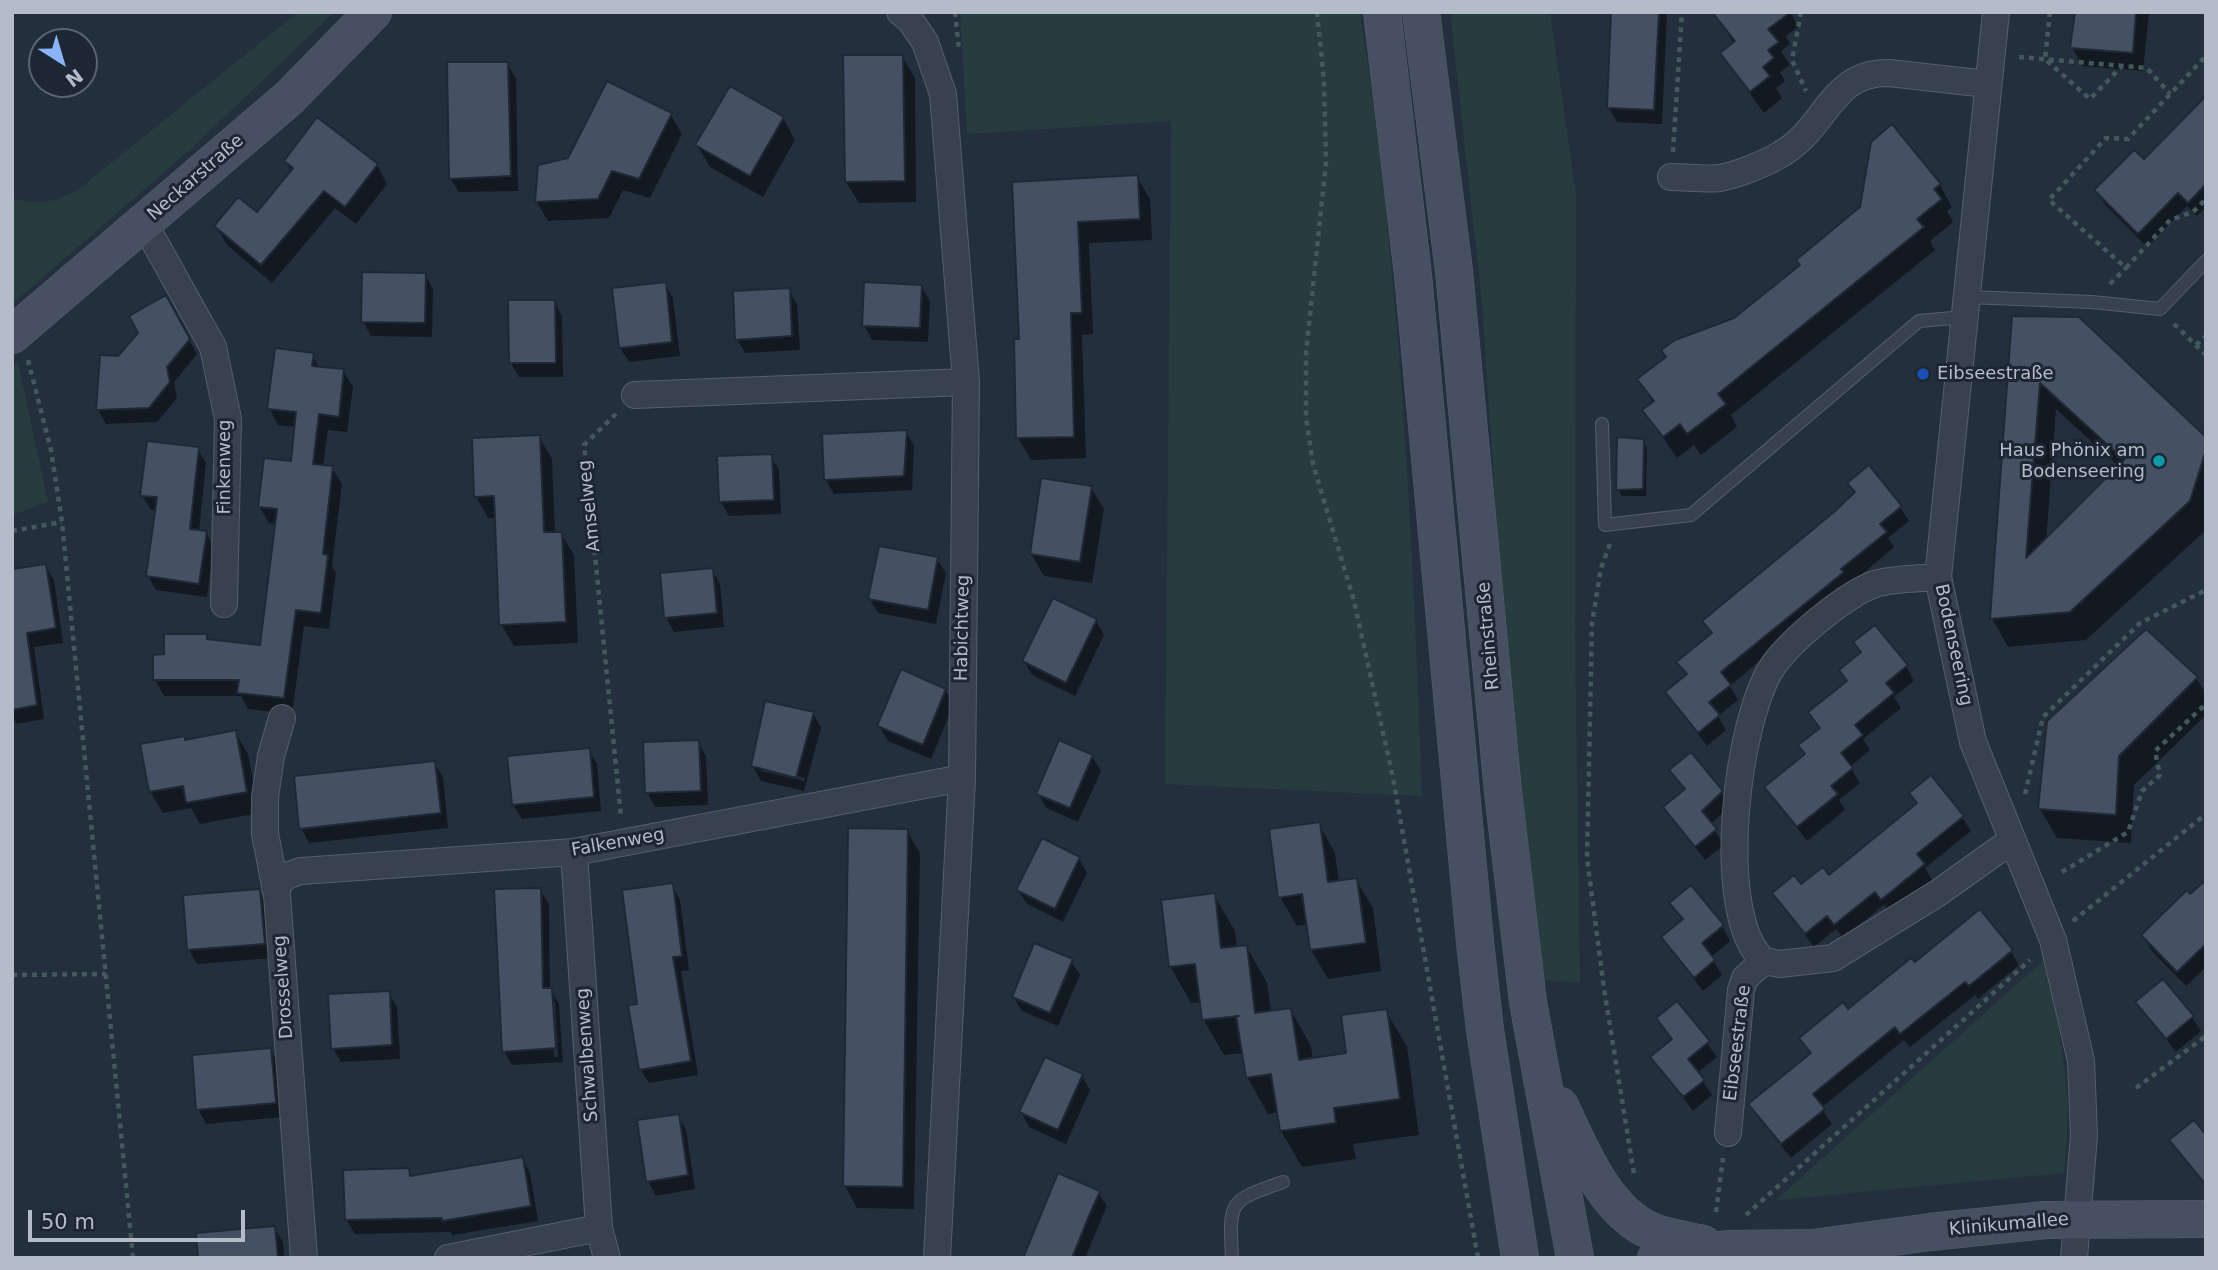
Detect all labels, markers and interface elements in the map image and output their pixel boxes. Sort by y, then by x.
north arrow [28,28,98,98]
text: N [61,65,87,92]
street label: Neckarstraße [144,130,248,226]
place label: Eibseestraße [1937,363,2054,385]
marker: Eibseestraße [1915,366,1931,382]
street label: Finkenweg [214,420,236,514]
place label: Haus Phönix am Bodenseering [1999,440,2145,482]
marker: Haus Phönix am Bodenseering [2151,453,2167,469]
street label: Amselweg [574,459,606,553]
street label: Habichtweg [951,575,975,681]
street label: Rheinstraße [1474,581,1504,691]
street label: Bodenseering [1930,582,1976,708]
street label: Falkenweg [570,824,666,862]
street label: Drosselweg [270,934,298,1040]
street label: Eibseestraße [1720,984,1756,1102]
street label: Schwalbenweg [573,987,603,1123]
scale bar [32,1196,248,1240]
street label: Klinikumallee [1948,1209,2070,1241]
text: 50 m [41,1210,95,1234]

